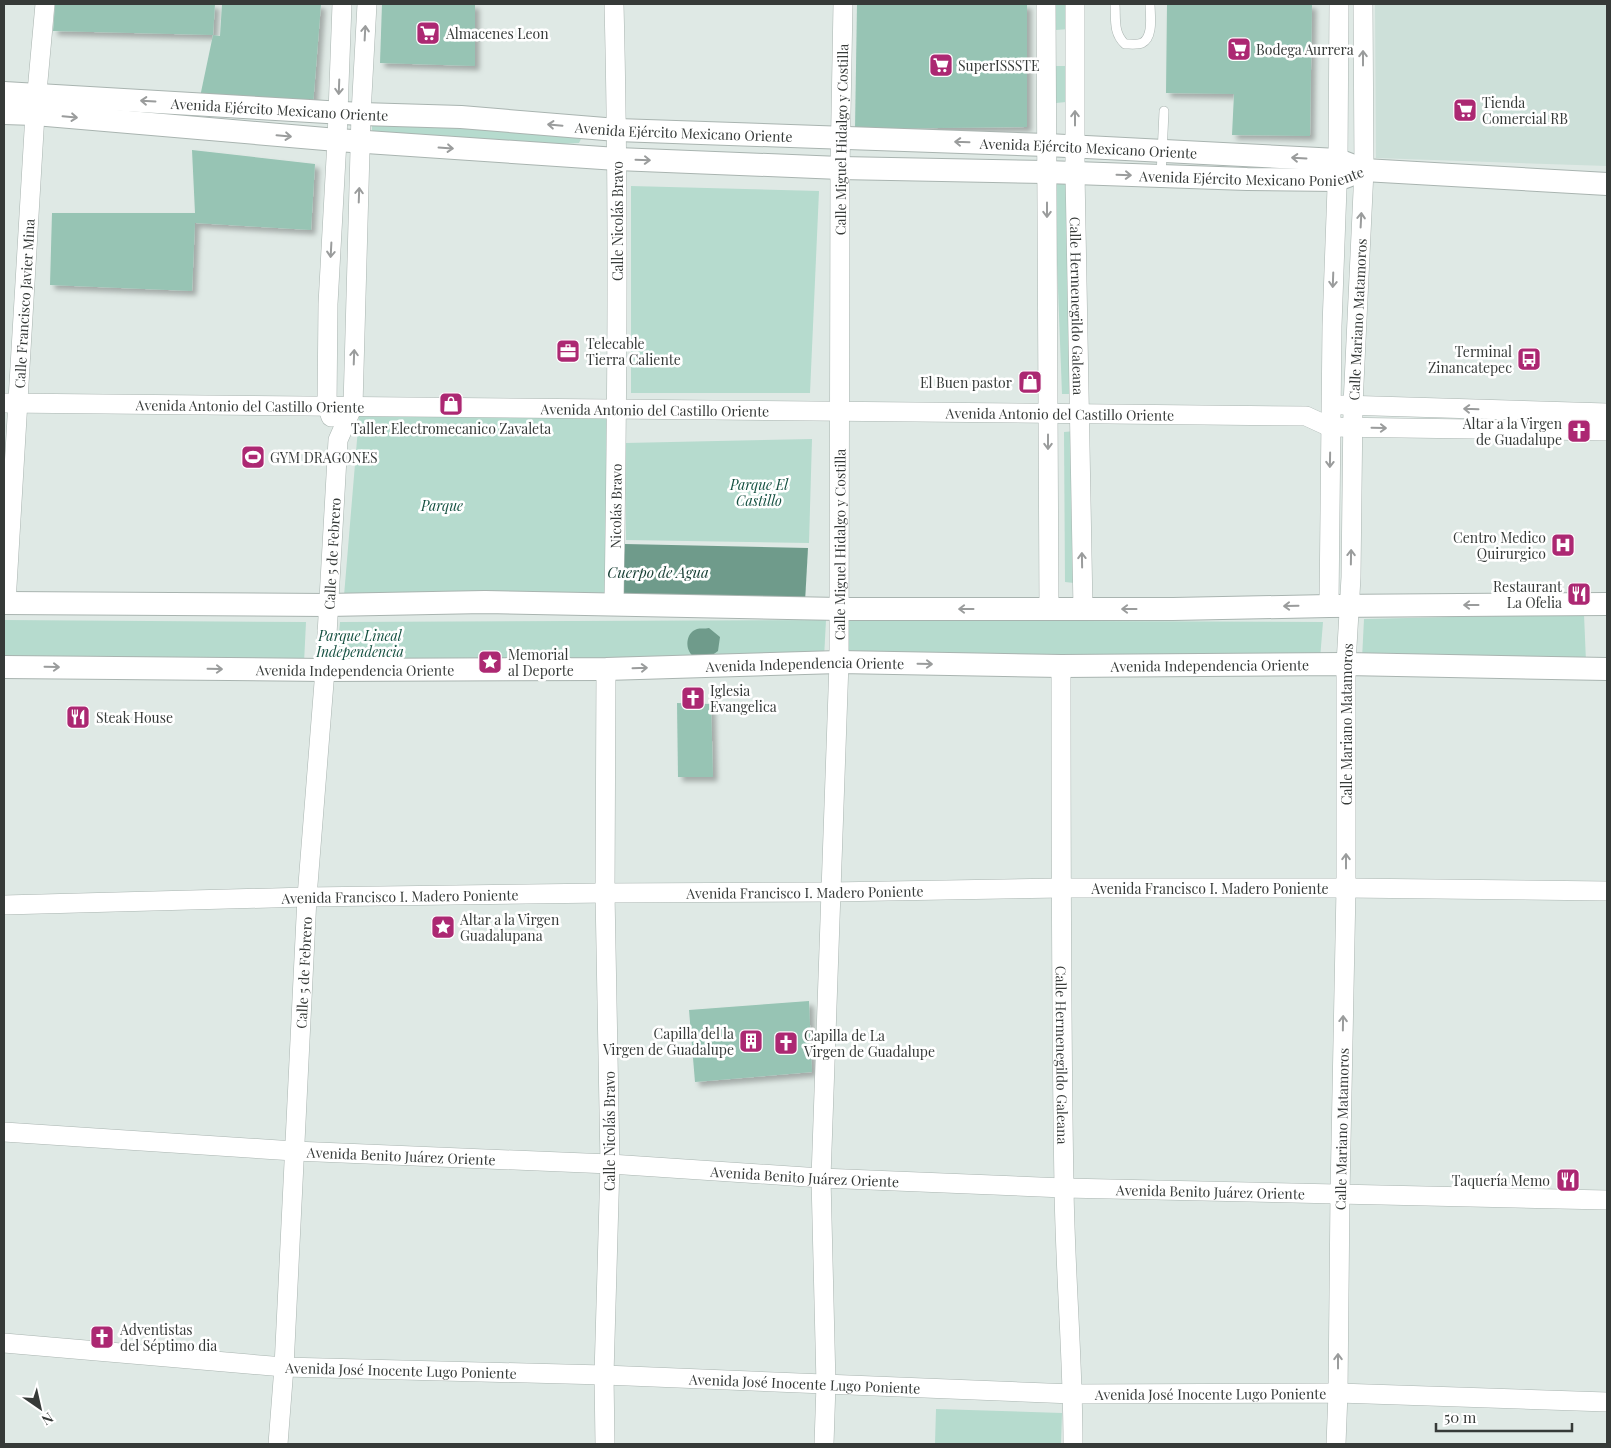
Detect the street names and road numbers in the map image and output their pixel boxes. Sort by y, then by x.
street label: Calle Miguel Hidalgo y Costilla [830,44,852,235]
street label: Avenida Ejército Mexicano Oriente [169,93,389,124]
street label: Avenida Ejército Mexicano Oriente [573,117,793,146]
street label: Avenida Ejército Mexicano Oriente [978,133,1198,162]
street label: Calle Nicolás Bravo [608,161,627,281]
street label: Avenida Ejército Mexicano Poniente [1138,162,1366,189]
street label: Calle Hermenegildo Galeana [1066,217,1089,395]
street label: Calle Francisco Javier Mina [9,218,38,389]
street label: Calle Mariano Matamoros [1344,238,1370,401]
street label: Avenida Antonio del Castillo Oriente [135,395,364,416]
street label: Avenida Antonio del Castillo Oriente [540,399,769,420]
street label: Avenida Antonio del Castillo Oriente [945,403,1174,424]
street label: Calle Miguel Hidalgo y Costilla [830,449,849,640]
street label: Nicolás Bravo [605,463,625,549]
street label: Calle 5 de Febrero [319,497,344,610]
street label: Calle Mariano Matamoros [1337,643,1357,805]
street label: Avenida Independencia Oriente [704,652,904,676]
street label: Avenida Independencia Oriente [1109,655,1309,675]
street label: Avenida Independencia Oriente [255,660,454,680]
street label: Avenida Francisco I. Madero Poniente [1090,879,1328,898]
street label: Avenida Francisco I. Madero Poniente [685,881,924,902]
street label: Avenida Francisco I. Madero Poniente [280,885,519,907]
street label: Calle 5 de Febrero [291,916,316,1029]
street label: Calle Hermenegildo Galeana [1052,966,1073,1144]
street label: Calle Mariano Matamoros [1330,1048,1352,1210]
street label: Calle Nicolás Bravo [600,1071,619,1191]
street label: Avenida Benito Juárez Oriente [305,1142,496,1169]
street label: Avenida Benito Juárez Oriente [709,1161,899,1191]
street label: Avenida Benito Juárez Oriente [1115,1180,1305,1203]
street label: Avenida José Inocente Lugo Poniente [284,1358,517,1382]
street label: Avenida José Inocente Lugo Poniente [688,1369,921,1397]
street label: Avenida José Inocente Lugo Poniente [1094,1384,1326,1403]

